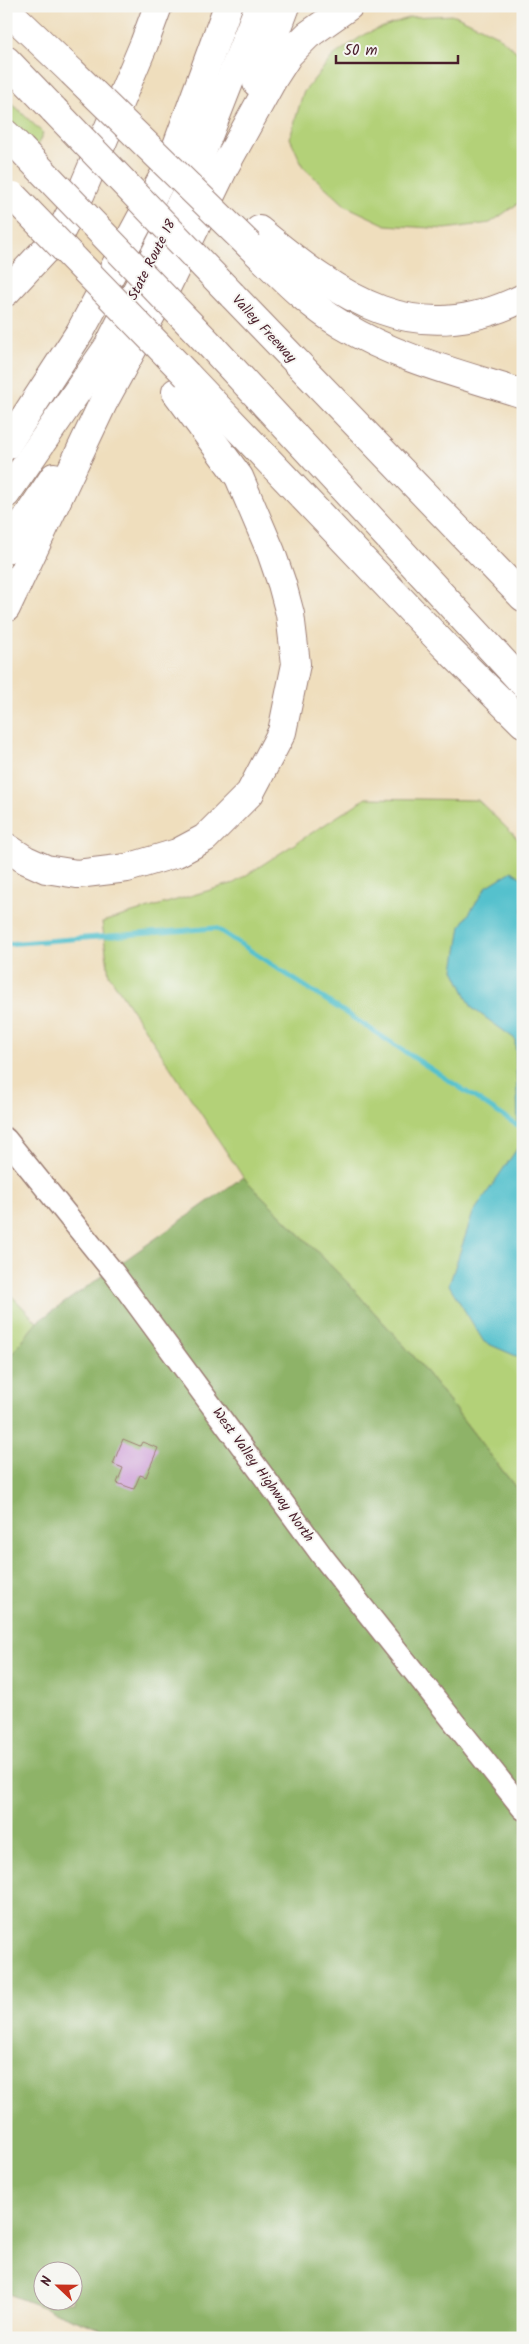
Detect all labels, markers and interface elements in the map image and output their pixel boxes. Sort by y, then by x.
scale bar [336,32,459,64]
text: 50 m [344,39,378,63]
street label: State Route 18 [122,215,182,304]
street label: Valley Freeway [226,290,302,368]
street label: West Valley Highway North [206,1403,320,1547]
north arrow [32,2262,82,2312]
text: N [35,2273,59,2290]

